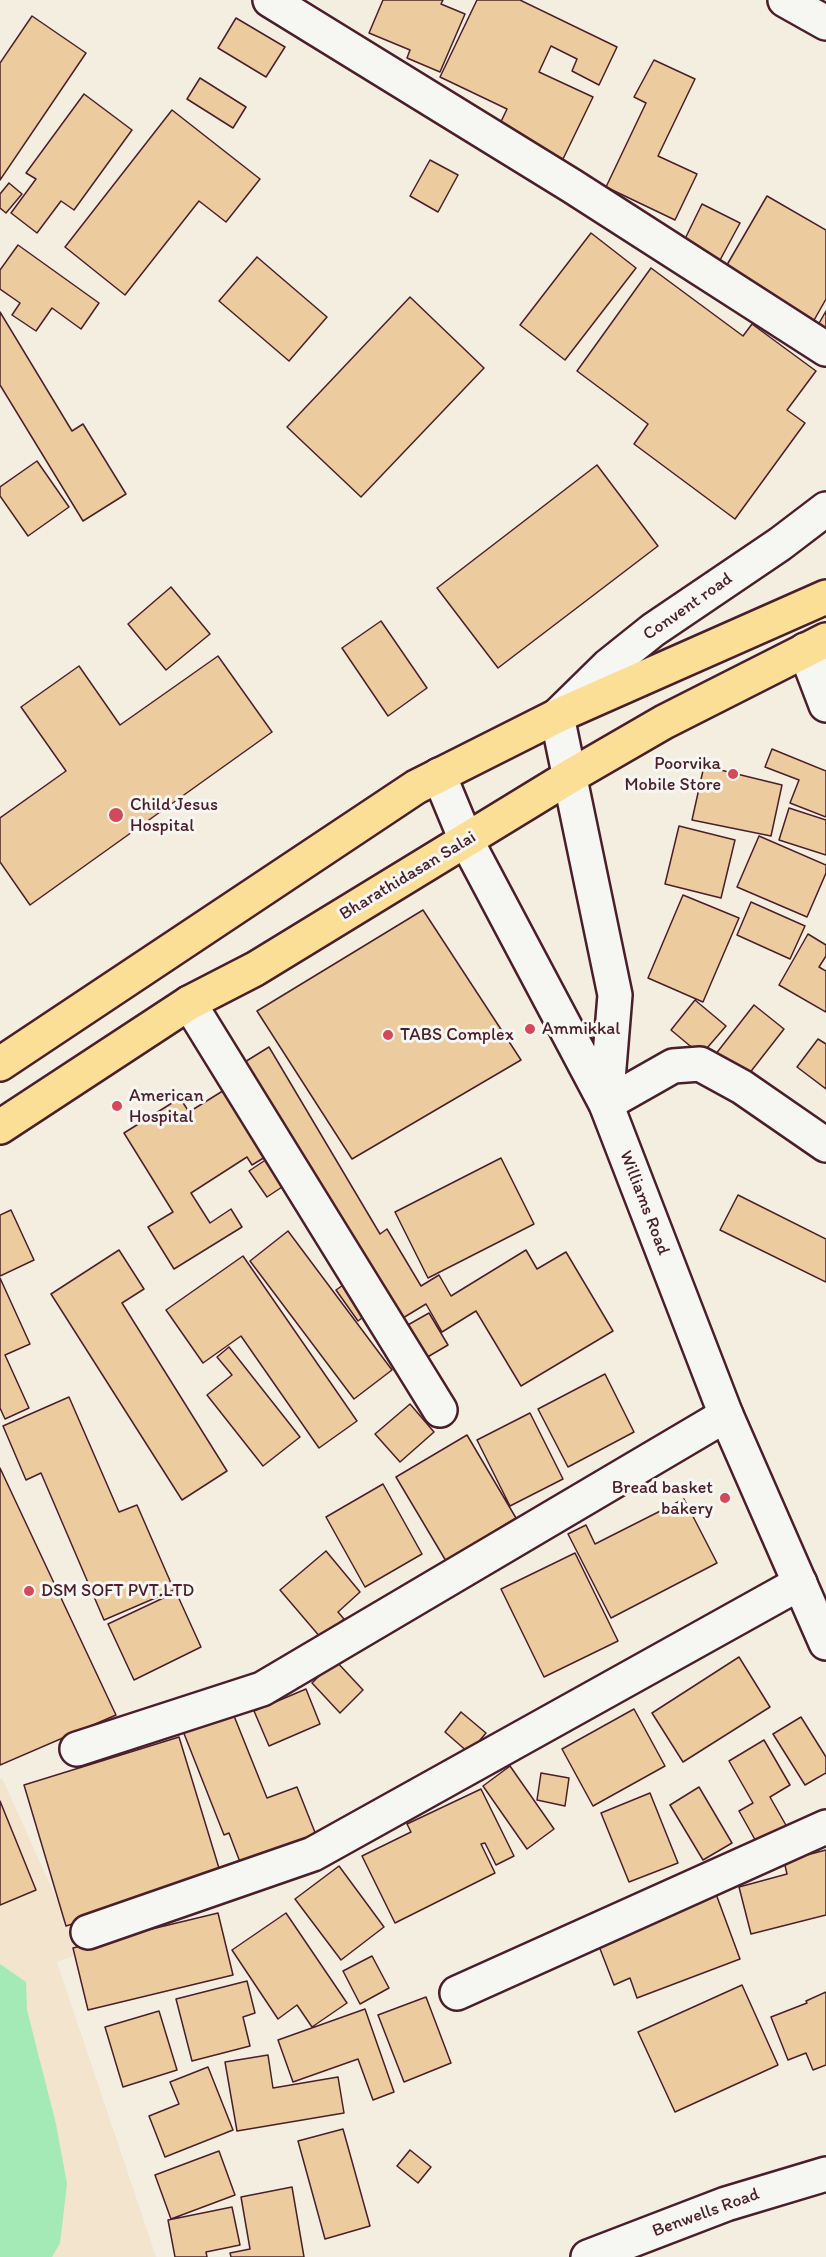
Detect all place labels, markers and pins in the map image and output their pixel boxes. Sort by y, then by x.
place label: Poorvika Mobile Store [624,753,721,795]
marker: Poorvika Mobile Store [726,767,740,781]
place label: Child Jesus Hospital [130,794,218,836]
marker: Child Jesus Hospital [107,806,125,824]
place label: Ammikkal [542,1018,620,1040]
marker: Ammikkal [523,1022,537,1036]
place label: TABS Complex [400,1024,514,1046]
marker: TABS Complex [381,1028,395,1042]
place label: American Hospital [129,1085,204,1128]
marker: American Hospital [110,1099,124,1113]
place label: Bread basket bakery [612,1477,713,1520]
marker: Bread basket bakery [718,1491,732,1505]
place label: DSM SOFT PVT.LTD [41,1580,194,1602]
marker: DSM SOFT PVT.LTD [22,1584,36,1598]

